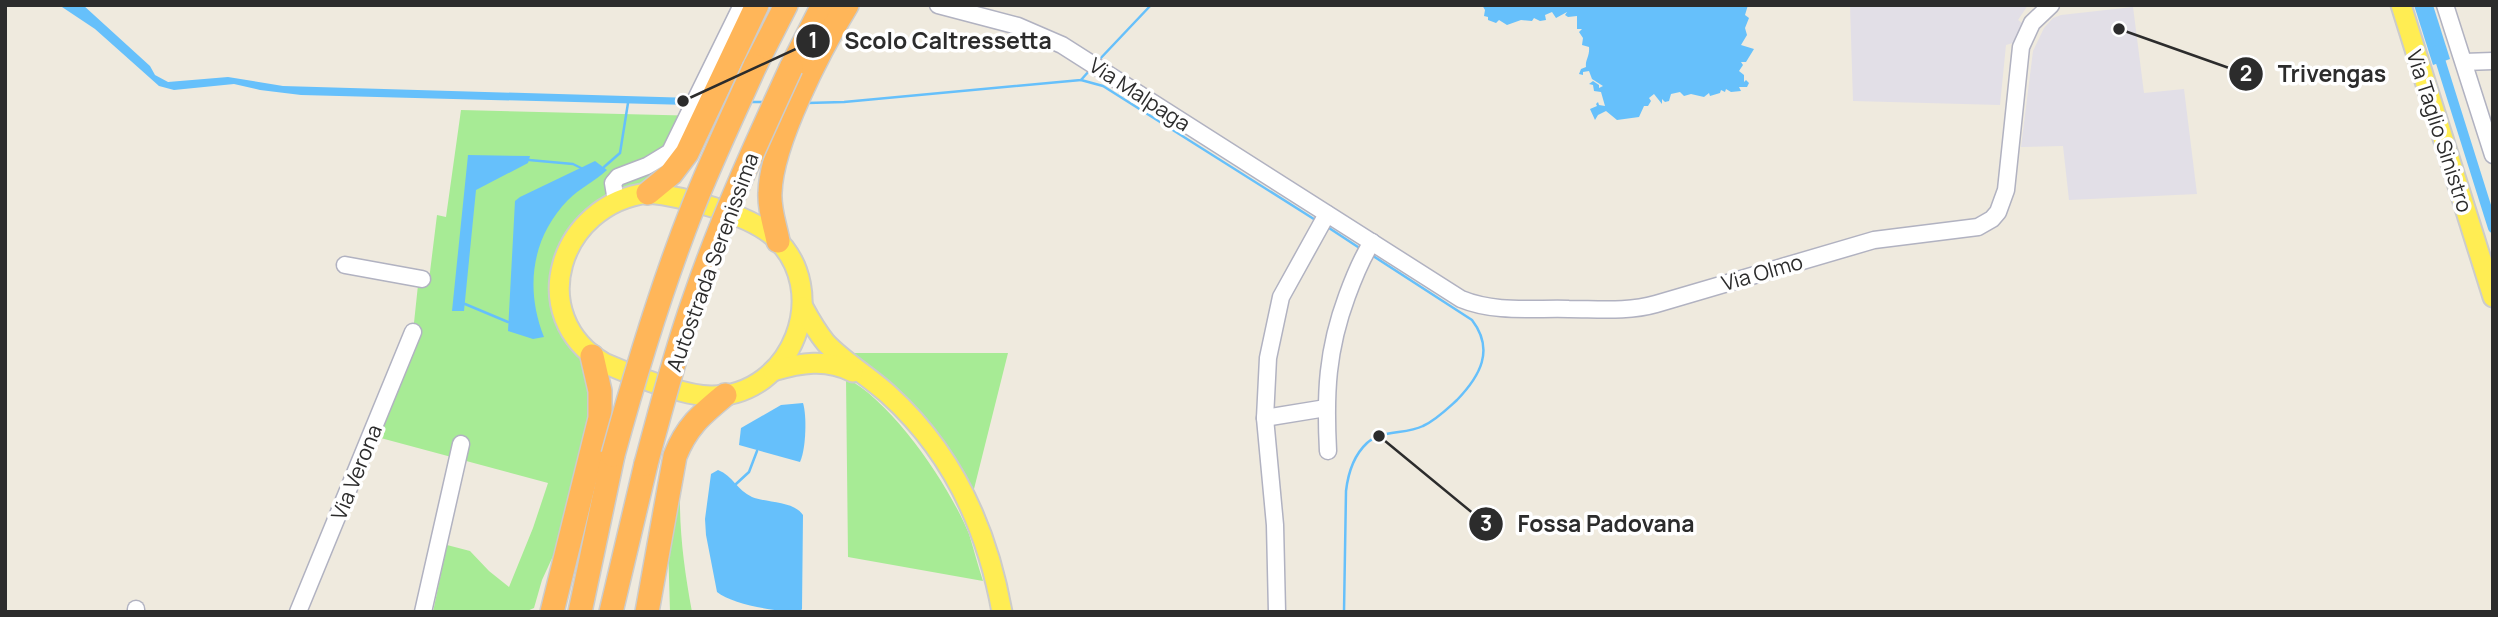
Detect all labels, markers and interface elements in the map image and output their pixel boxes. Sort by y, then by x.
callout: Scolo Caltressetta [795,19,1066,63]
text: Scolo Caltressetta [844,24,1052,56]
text: 1 [808,26,818,54]
street label: Via Taglio Sinistro [2401,46,2479,216]
street label: Via Malpaga [1084,51,1196,137]
callout: Trivengas [2229,52,2400,96]
text: Trivengas [2278,57,2386,89]
text: 2 [2240,59,2252,87]
street label: Autostrada Serenissima [659,149,765,375]
street label: Via Olmo [1718,247,1806,297]
street label: Via Verona [324,420,388,524]
callout: Fossa Padovana [1468,502,1708,546]
text: Fossa Padovana [1518,507,1694,539]
text: 3 [1480,509,1492,537]

